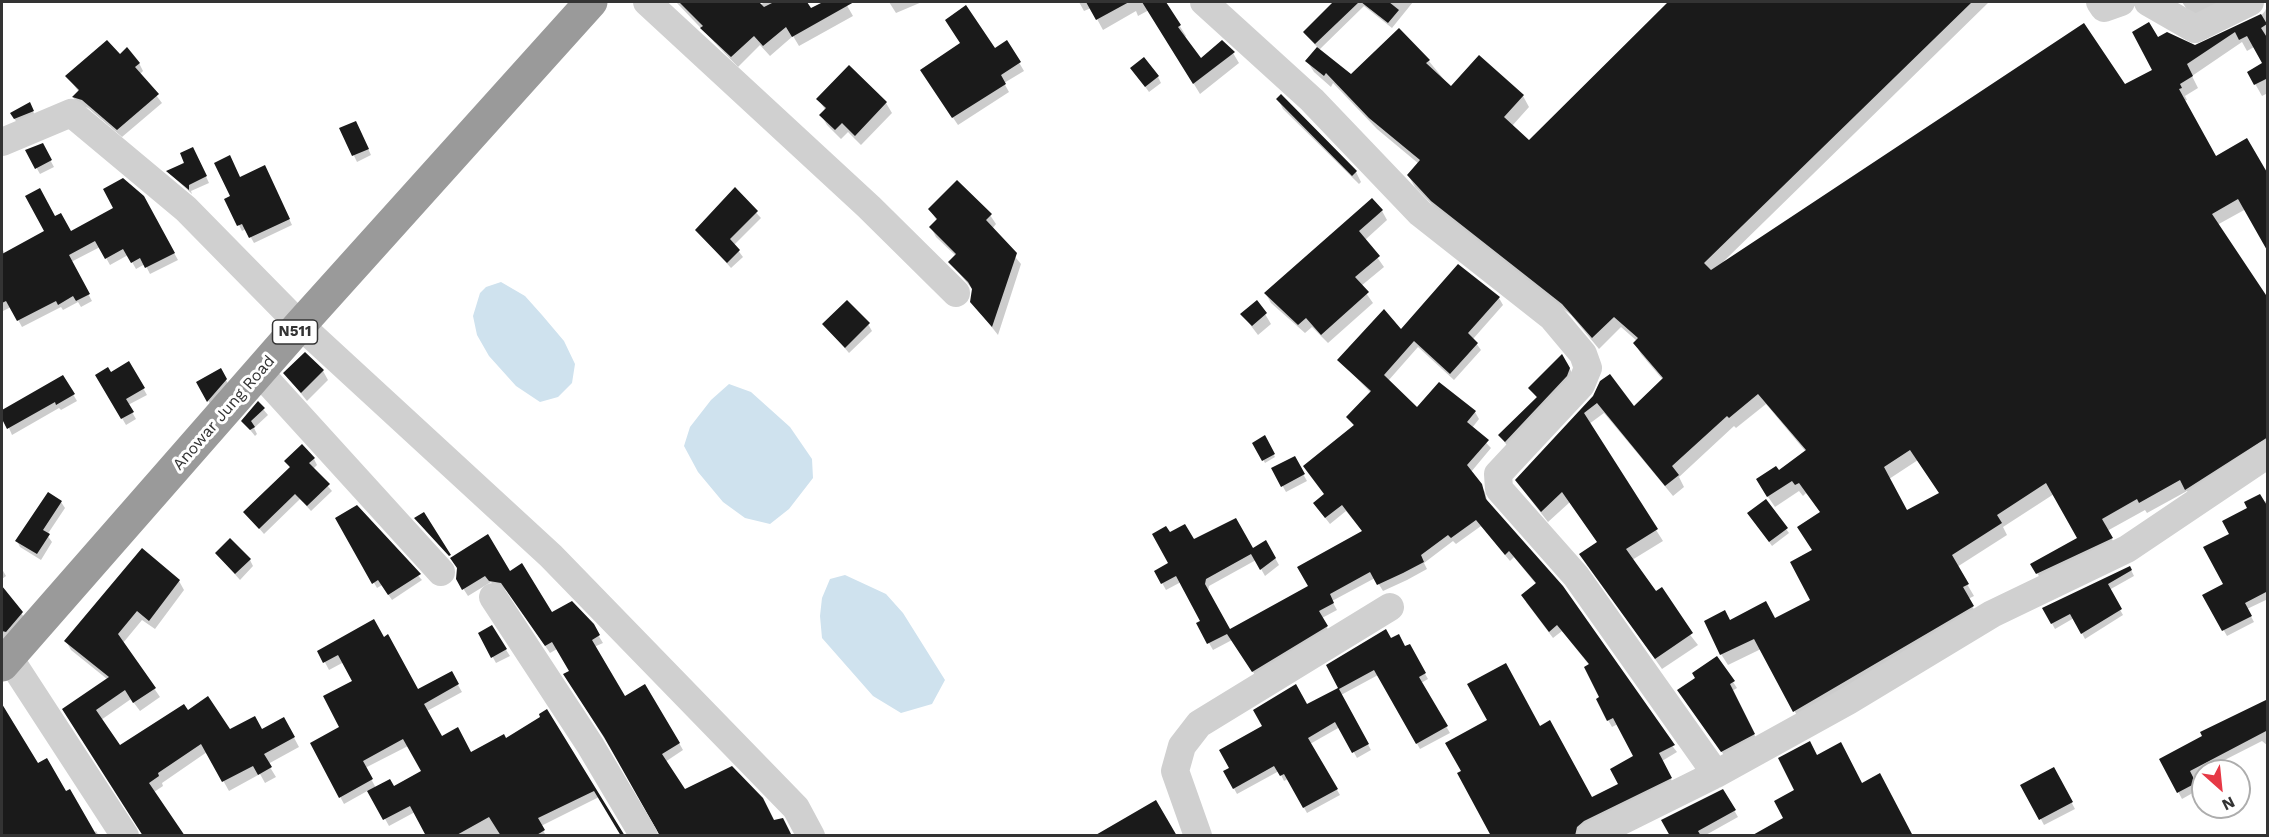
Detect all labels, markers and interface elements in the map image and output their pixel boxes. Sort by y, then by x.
road number: N511 [272,320,318,344]
street label: Anowar Jung Road [169,352,279,474]
north arrow [2191,759,2251,819]
text: N [2219,793,2238,815]

